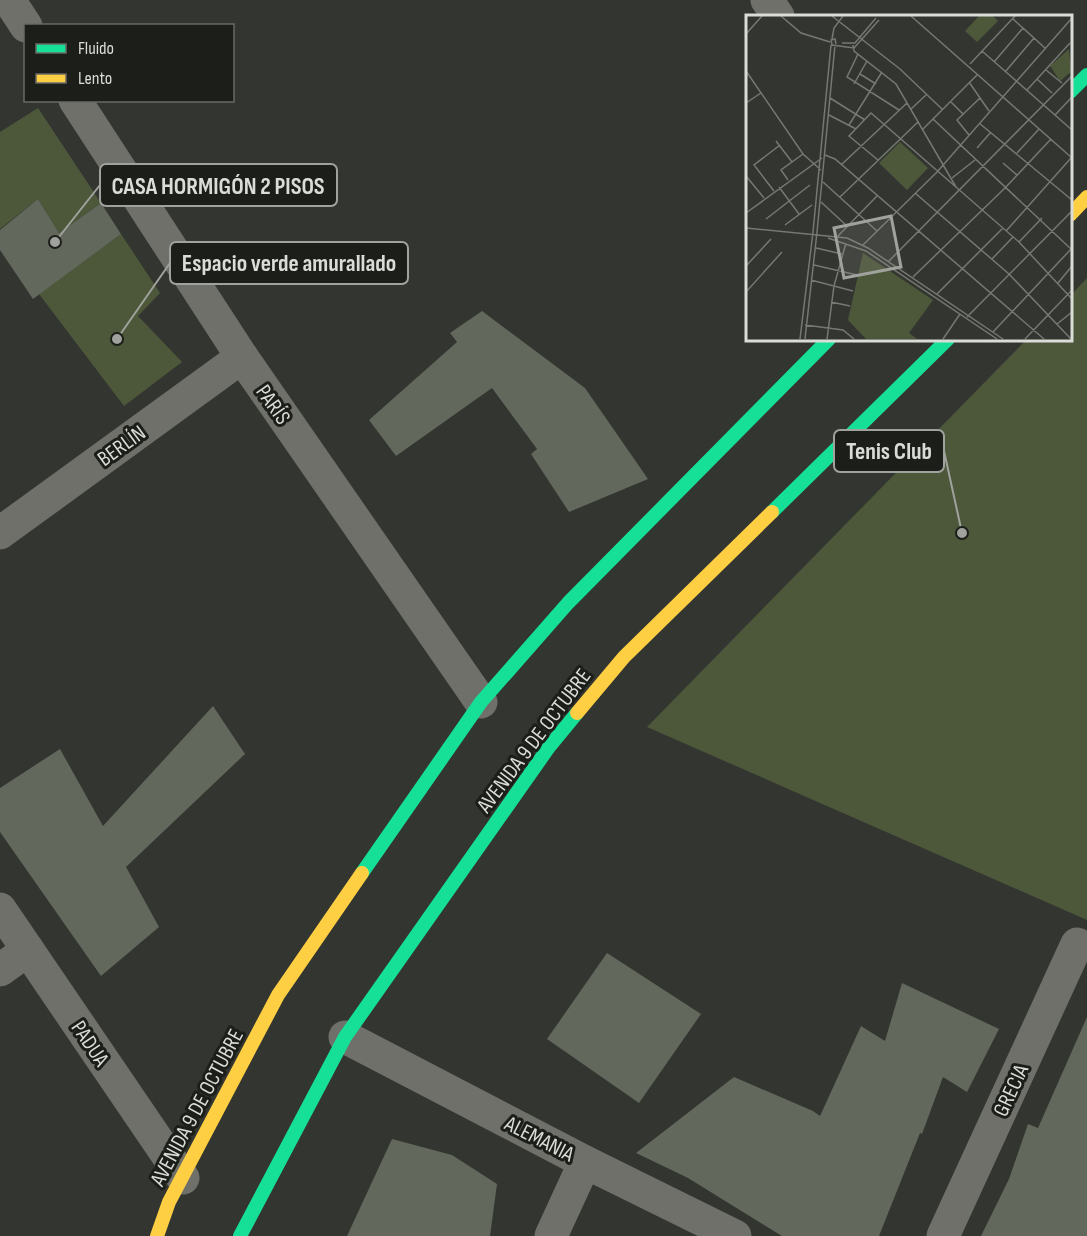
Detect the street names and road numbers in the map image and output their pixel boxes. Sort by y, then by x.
street label: PARÍS [250,380,296,430]
street label: BERLÍN [93,420,151,473]
street label: AVENIDA 9 DE OCTUBRE [471,663,597,819]
street label: PADUA [65,1016,115,1072]
street label: AVENIDA 9 DE OCTUBRE [144,1025,250,1192]
street label: GRECIA [988,1060,1035,1121]
street label: ALEMANIA [499,1110,579,1168]

